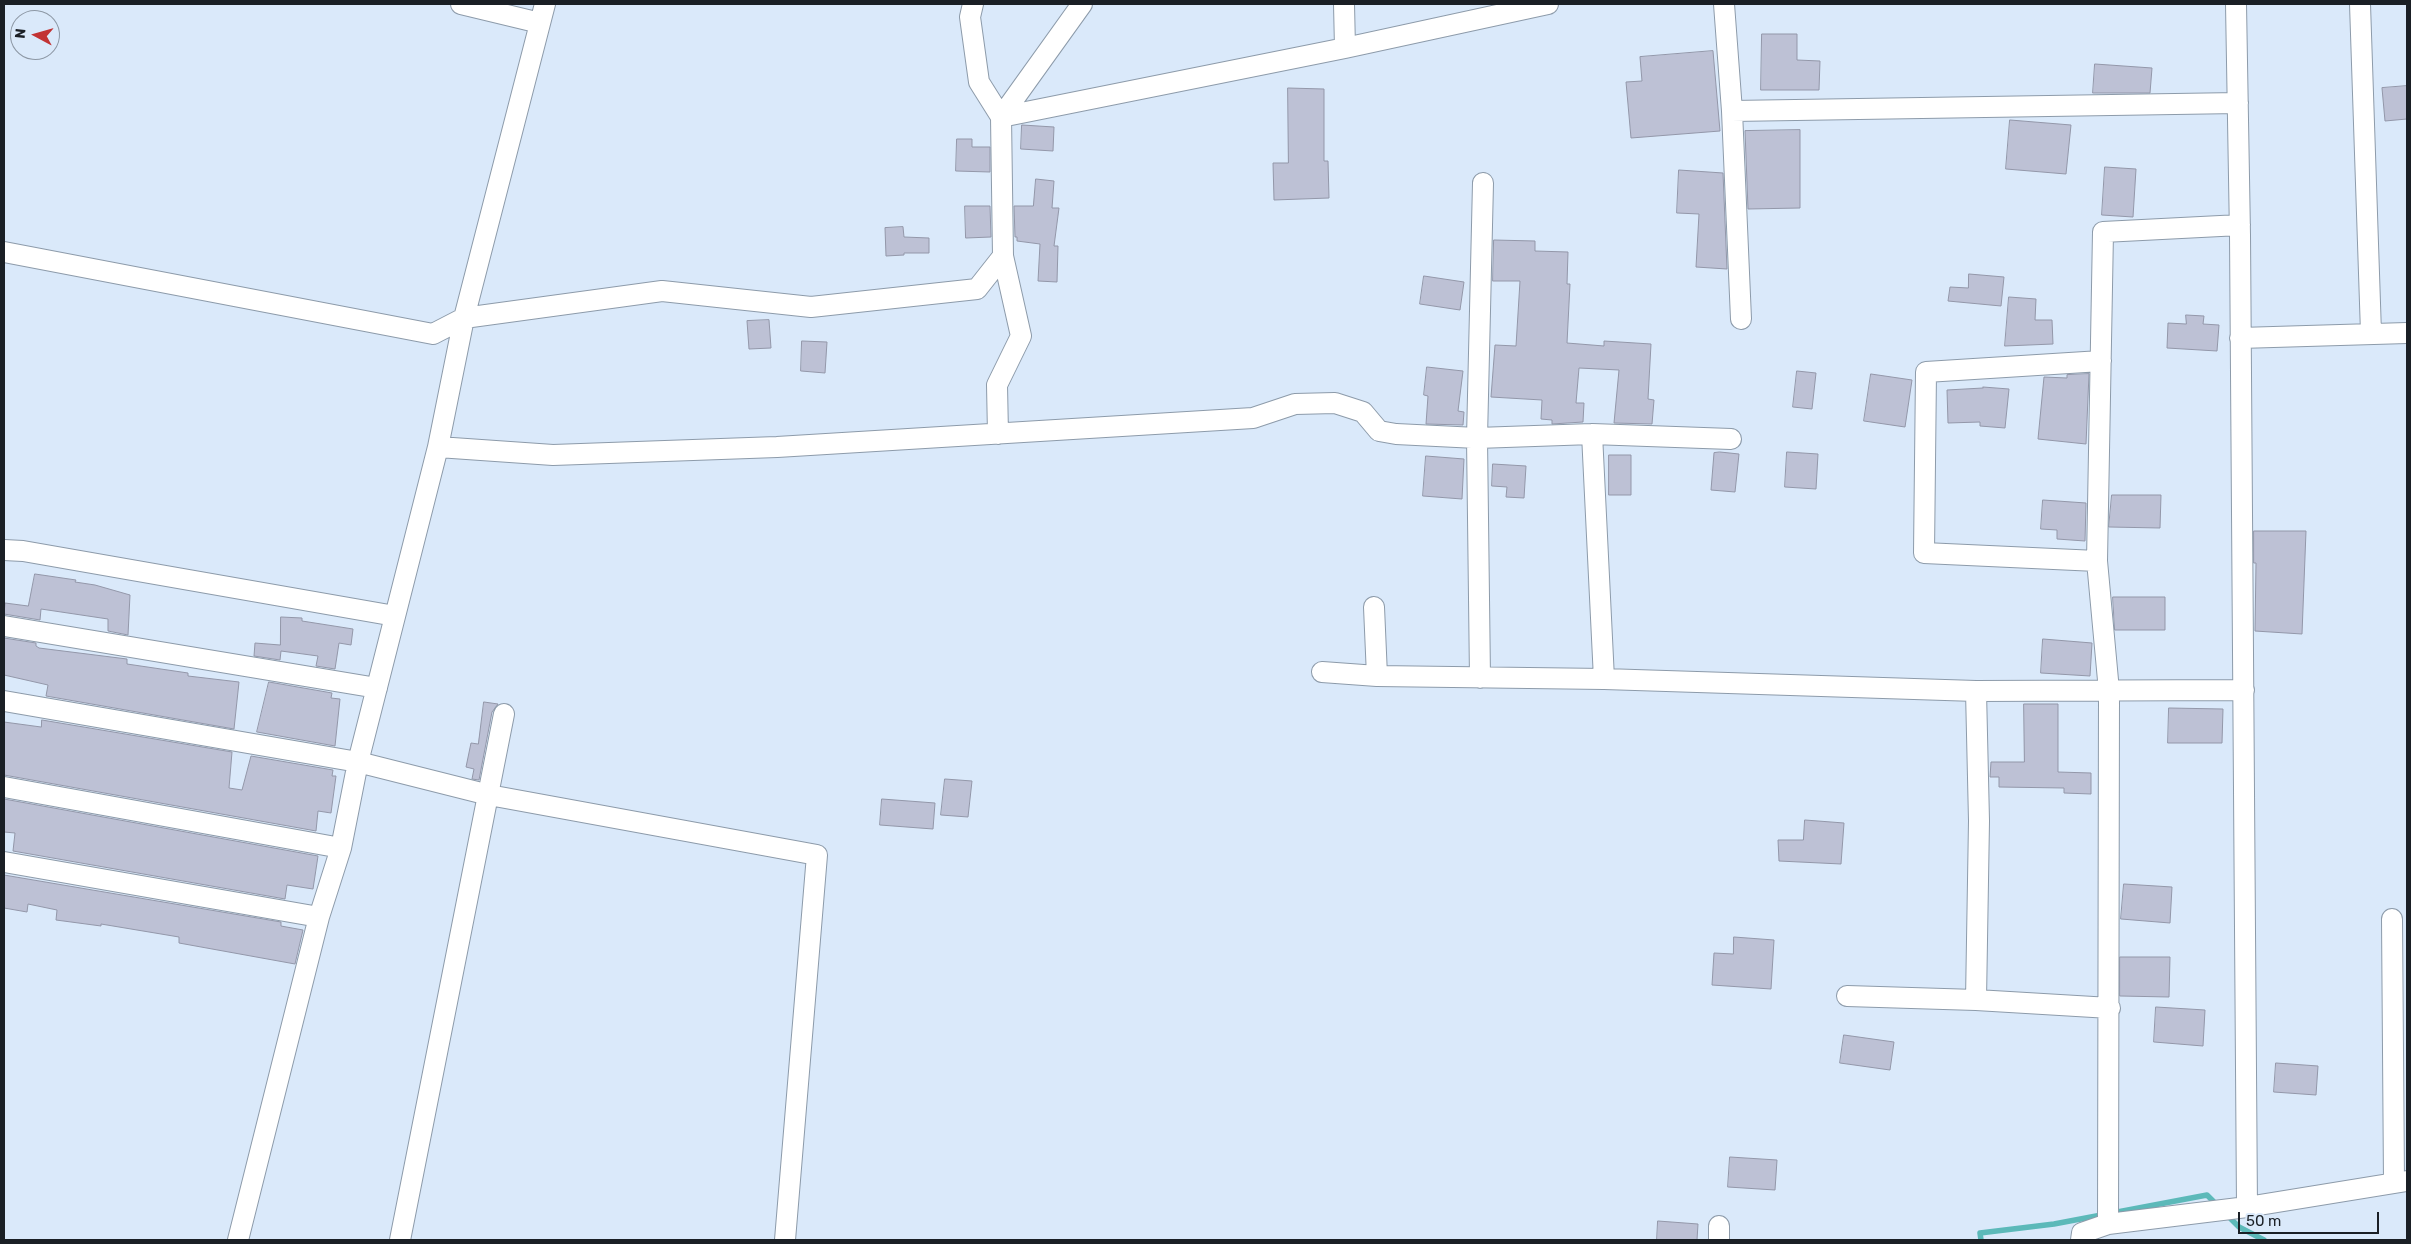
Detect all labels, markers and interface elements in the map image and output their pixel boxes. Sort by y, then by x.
north arrow [10,10,60,60]
text: N [12,28,30,39]
scale bar [2241,1202,2382,1234]
text: 50 m [2246,1212,2281,1230]

